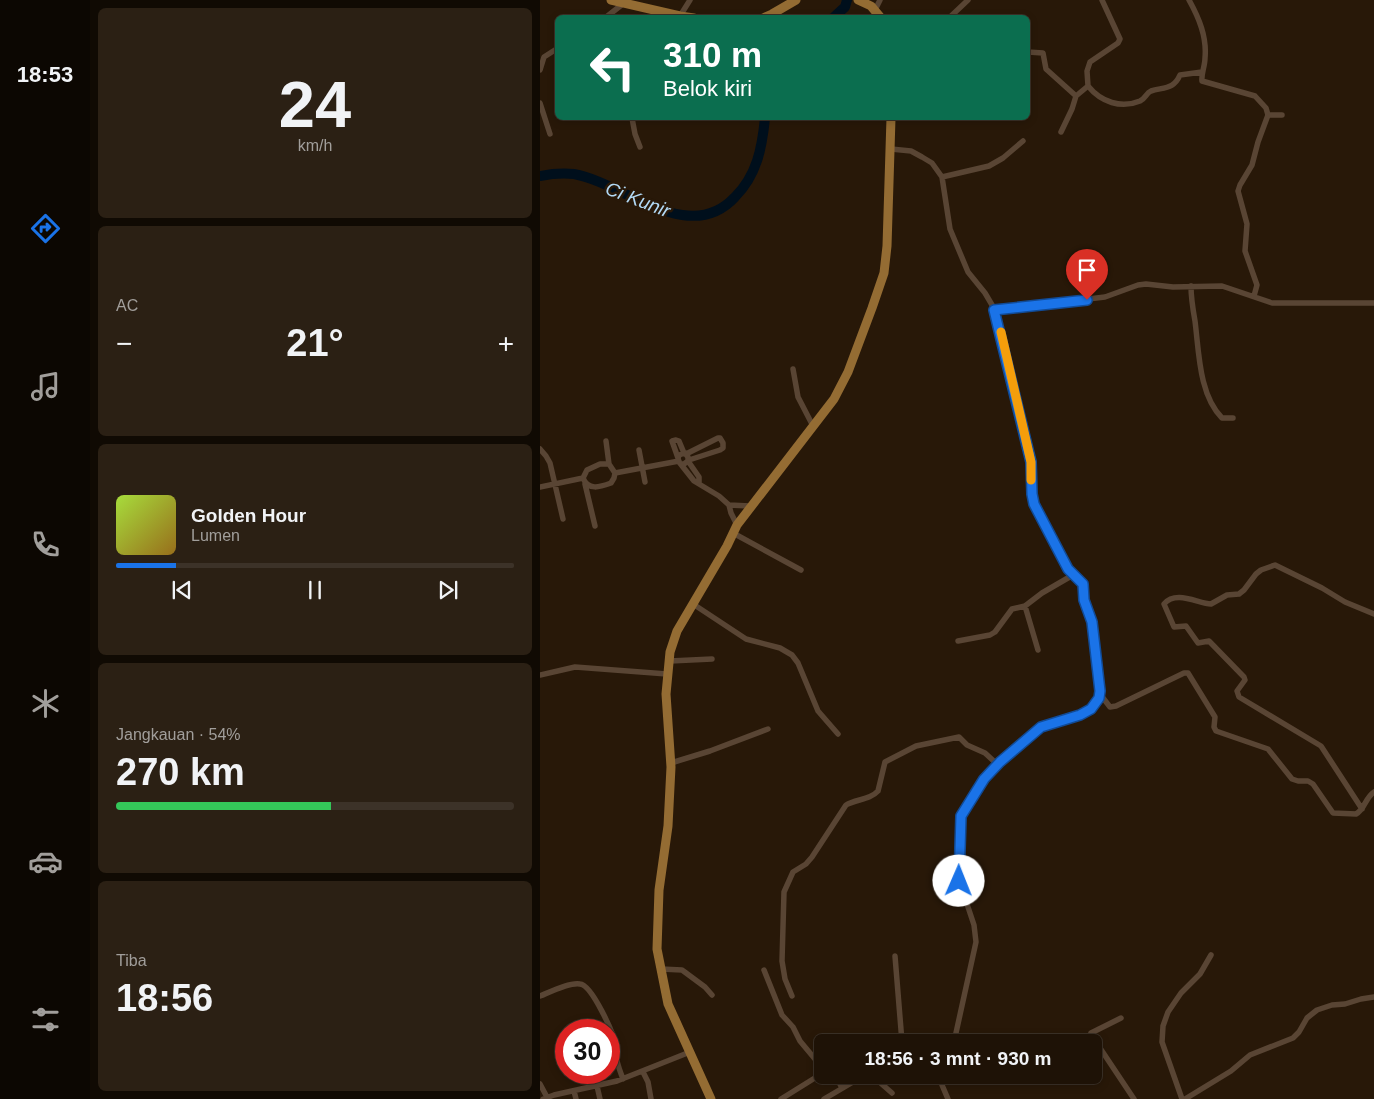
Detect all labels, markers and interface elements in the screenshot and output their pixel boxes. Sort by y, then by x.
icon: left [580,35,645,100]
text: 310 m [663,35,762,74]
text: 18:53 [17,62,73,87]
text: 24 [279,68,351,141]
text: Belok kiri [663,76,752,101]
text: km/h [298,137,332,154]
water label: Ci Kunir [603,178,674,222]
icon: directions [28,211,63,246]
pin [1066,249,1108,300]
icon: arrive [1073,256,1101,284]
text: AC [116,297,138,314]
text: 21° [286,322,344,364]
text: − [116,328,132,359]
text: + [498,328,514,359]
icon: music [28,369,63,404]
text: Golden Hour [191,505,306,526]
icon: phone [28,527,63,562]
text: Lumen [191,527,240,544]
icon: previous [168,576,196,604]
icon: pause [301,576,329,604]
icon: next [434,576,462,604]
icon: climate [28,686,63,721]
text: Jangkauan · 54% [116,726,241,743]
text: 270 km [116,751,245,793]
icon: car [28,844,63,879]
position arrow [932,854,984,906]
text: Tiba [116,952,147,969]
text: 18:56 [116,977,213,1019]
icon: filters [28,1002,63,1037]
speed limit sign: 30 [555,1019,620,1084]
text: 18:56 · 3 mnt · 930 m [865,1048,1051,1069]

